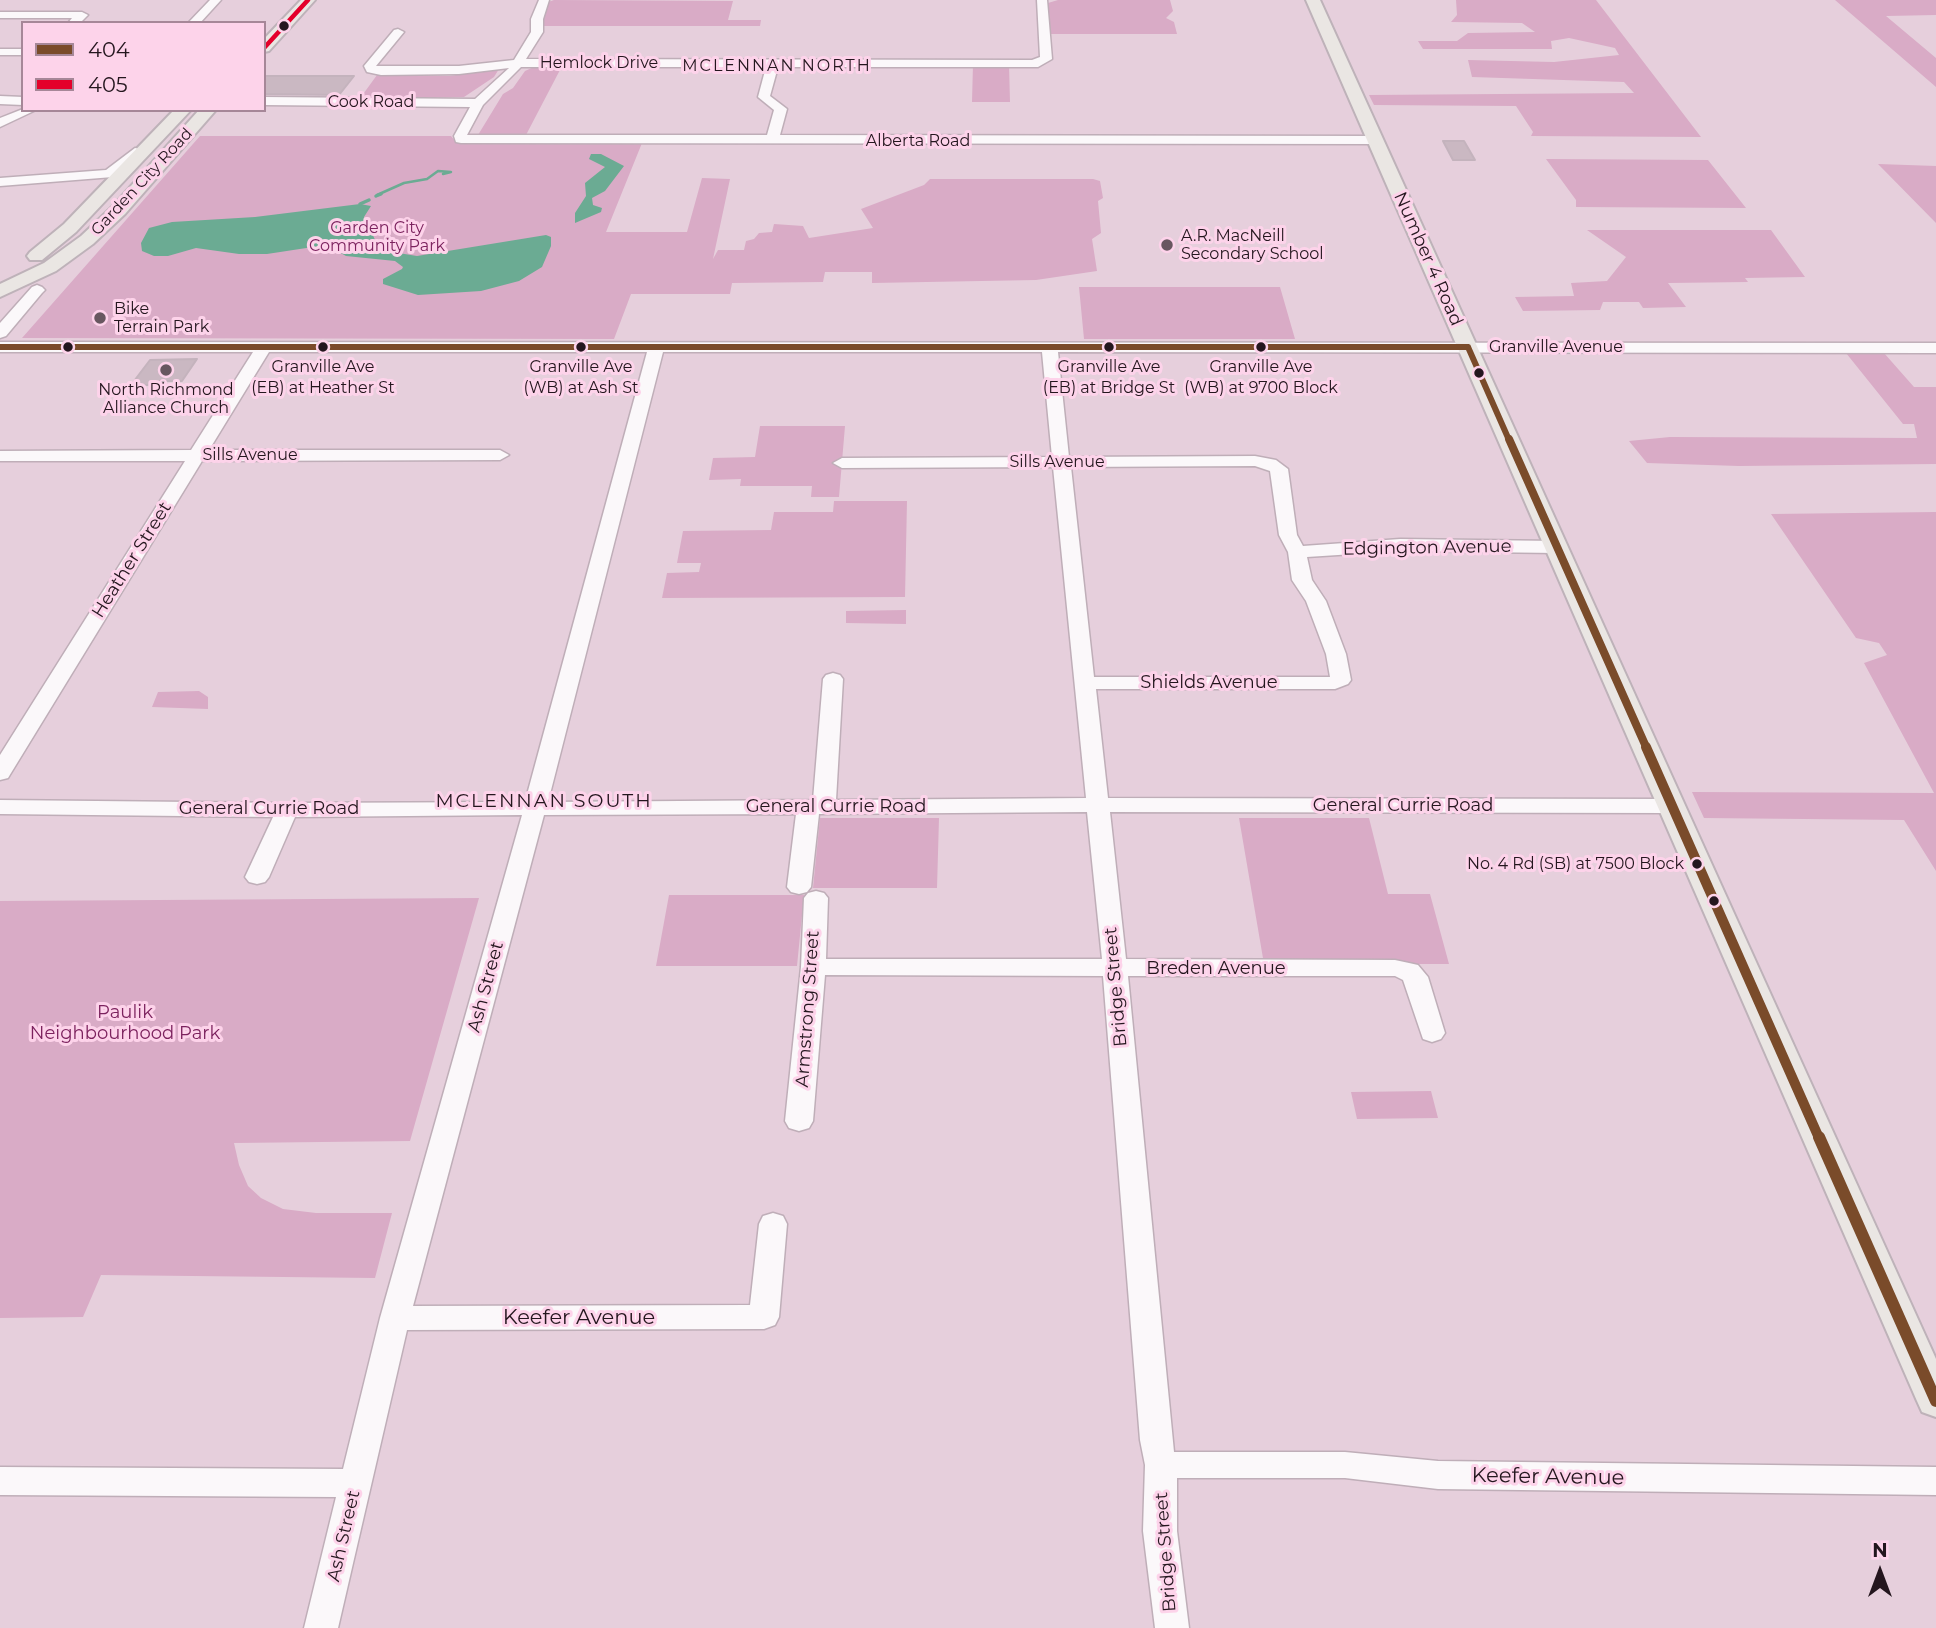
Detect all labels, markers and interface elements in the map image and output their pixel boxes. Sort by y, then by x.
unlabelled marker [277,19,291,33]
legend [21,21,266,112]
text: 404 [88,37,130,62]
street label: Hemlock Drive [540,53,658,73]
district label: MCLENNAN NORTH [684,56,870,76]
text: 405 [88,72,128,97]
street label: Cook Road [328,92,414,112]
street label: Garden City Road [87,124,197,240]
street label: Alberta Road [866,131,970,151]
street label: Number 4 Road [1389,189,1467,329]
park label: Garden City Community Park [309,218,445,256]
place label: A.R. MacNeill Secondary School [1181,226,1324,264]
marker: A.R. MacNeill Secondary School [1159,237,1175,253]
place label: Bike Terrain Park [114,299,209,337]
marker: Bike Terrain Park [92,310,108,326]
street label: Granville Avenue [1489,337,1623,357]
unlabelled marker [61,340,75,354]
marker: Granville Ave (EB) at Heather St [316,340,330,354]
marker: Granville Ave (WB) at Ash St [574,340,588,354]
marker: Granville Ave (EB) at Bridge St [1102,340,1116,354]
marker: Granville Ave (WB) at 9700 Block [1254,340,1268,354]
place label: Granville Ave (EB) at Heather St [251,357,395,395]
place label: Granville Ave (WB) at Ash St [524,357,638,395]
place label: Granville Ave (EB) at Bridge St [1043,357,1175,395]
place label: Granville Ave (WB) at 9700 Block [1184,357,1338,395]
marker: North Richmond Alliance Church [158,362,174,378]
unlabelled marker [1472,366,1486,380]
place label: North Richmond Alliance Church [98,380,234,418]
street label: Sills Avenue [202,445,298,465]
street label: Sills Avenue [1009,452,1105,472]
street label: Heather Street [88,498,176,622]
street label: Edgington Avenue [1342,536,1512,560]
street label: Shields Avenue [1140,672,1278,694]
district label: MCLENNAN SOUTH [437,790,651,812]
street label: General Currie Road [1313,795,1493,817]
street label: General Currie Road [746,796,926,818]
street label: General Currie Road [179,798,359,820]
place label: No. 4 Rd (SB) at 7500 Block [1467,854,1684,874]
marker: No. 4 Rd (SB) at 7500 Block [1690,857,1704,871]
unlabelled marker [1707,894,1721,908]
street label: Bridge Street [1100,926,1132,1048]
street label: Armstrong Street [792,930,824,1088]
street label: Ash Street [464,939,508,1035]
street label: Breden Avenue [1146,958,1286,980]
park label: Paulik Neighbourhood Park [30,1002,220,1044]
street label: Keefer Avenue [503,1305,655,1331]
street label: Keefer Avenue [1471,1463,1625,1491]
street label: Ash Street [323,1488,365,1584]
street label: Bridge Street [1151,1491,1181,1613]
north arrow [1845,1537,1915,1607]
text: N [1872,1539,1888,1562]

